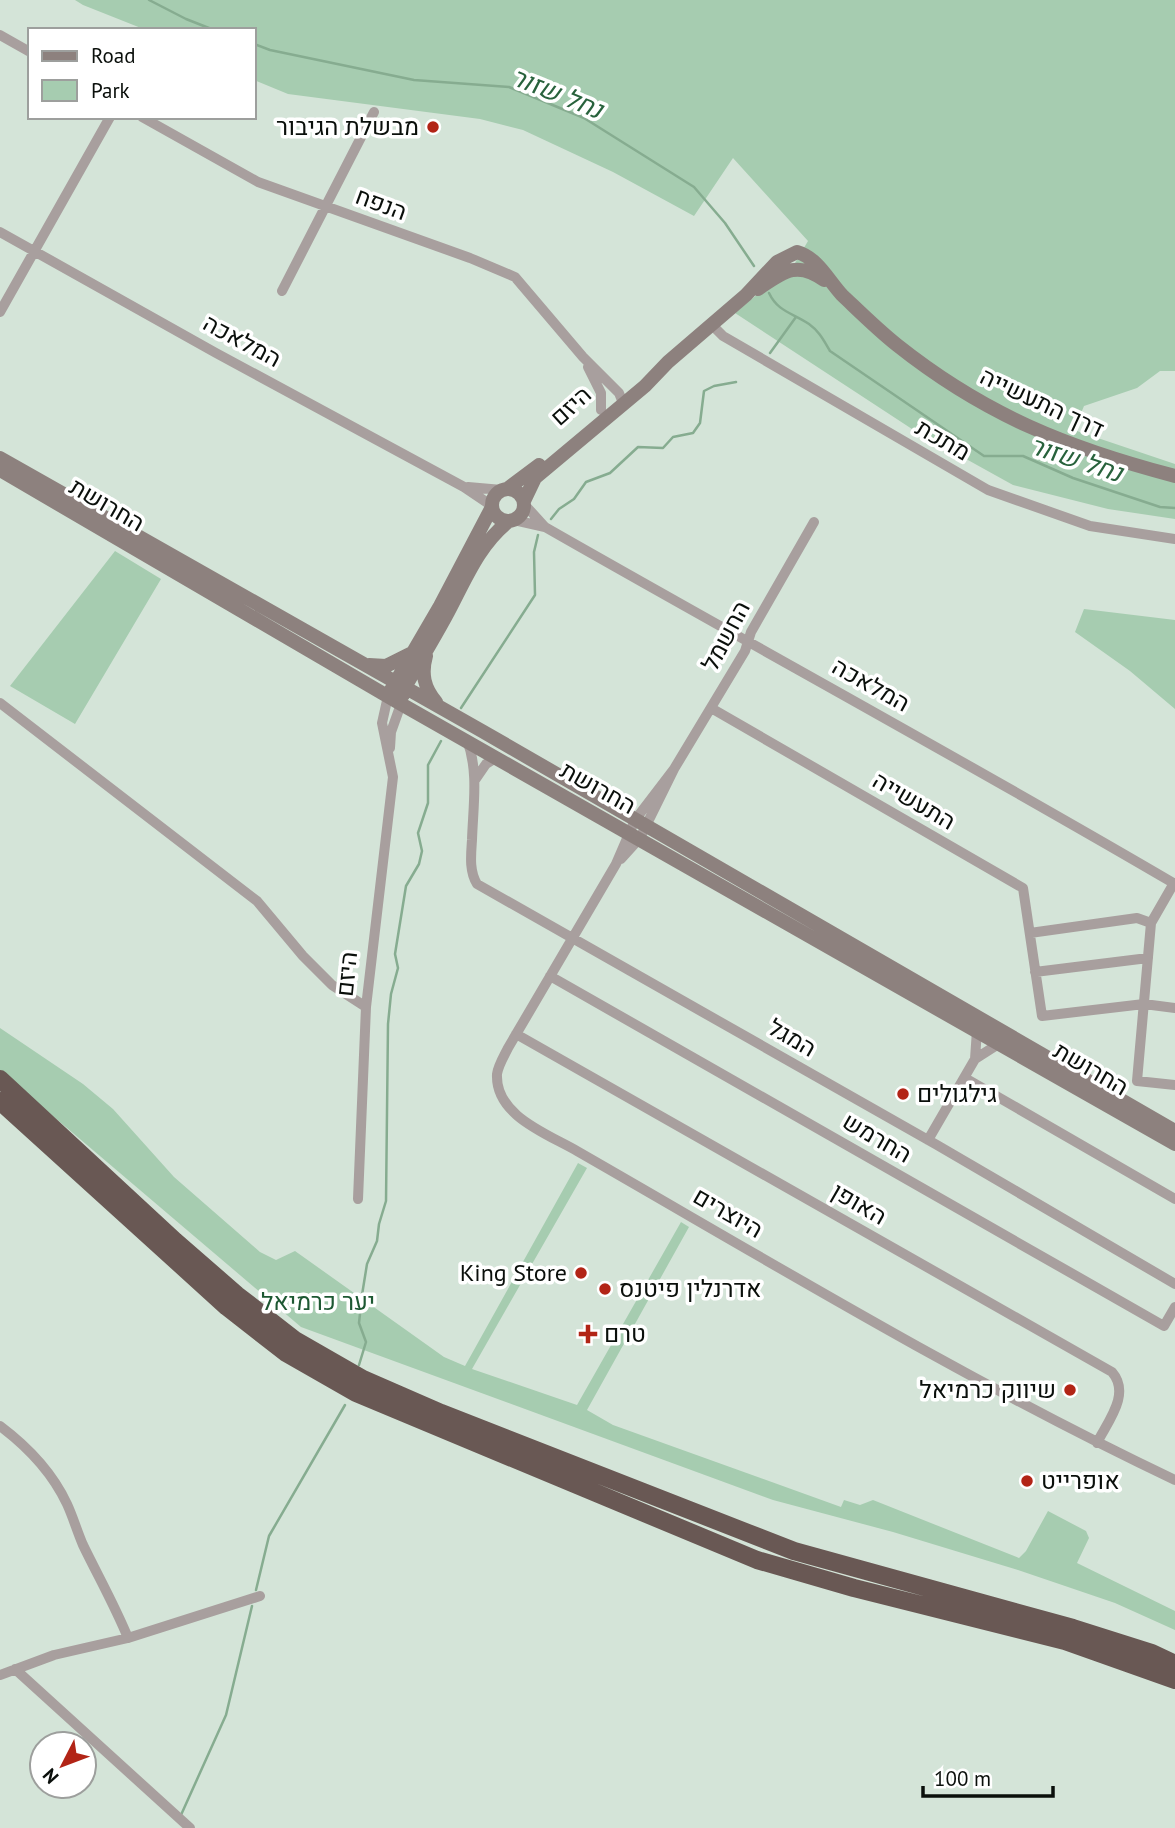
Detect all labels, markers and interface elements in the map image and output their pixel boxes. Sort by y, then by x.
legend [28,28,256,119]
text: Road [91,42,135,69]
water label: נחל שזור [507,59,609,126]
text: Park [91,77,130,104]
place label: מבשלת הגיבור [276,111,419,142]
marker: מבשלת הגיבור [425,119,441,135]
street label: הנפח [351,180,411,227]
street label: המלאכה [198,307,287,374]
street label: דרך התעשייה [975,360,1109,445]
street label: היזם [544,379,598,432]
street label: מתכת [910,412,976,468]
water label: נחל שזור [1026,428,1128,489]
street label: החרושת [64,471,150,538]
street label: החשמל [694,595,757,676]
street label: המלאכה [827,651,916,719]
street label: החרושת [555,754,641,821]
street label: התעשייה [867,764,961,837]
street label: היזם [329,950,364,998]
street label: המגל [762,1011,822,1064]
street label: החרושת [1048,1035,1134,1102]
place label: גילגולים [917,1078,997,1109]
marker: גילגולים [895,1086,911,1102]
street label: החרמש [837,1105,917,1170]
street label: האופן [826,1176,892,1232]
street label: היוצרים [688,1180,769,1245]
place label: King Store [460,1257,567,1288]
marker: King Store [573,1265,589,1281]
place label: אדרנלין פיטנס [619,1273,761,1304]
marker: אדרנלין פיטנס [597,1281,613,1297]
park label: יער כרמיאל [261,1286,375,1317]
place label: טרם [604,1318,646,1349]
marker: טרם [578,1324,598,1344]
place label: שיווק כרמיאל [919,1374,1056,1405]
marker: שיווק כרמיאל [1062,1382,1078,1398]
place label: אופרייט [1041,1465,1120,1496]
marker: אופרייט [1019,1473,1035,1489]
north arrow [28,1730,98,1800]
scale bar [923,1755,1052,1799]
text: N [37,1764,63,1789]
text: 100 m [934,1765,991,1792]

